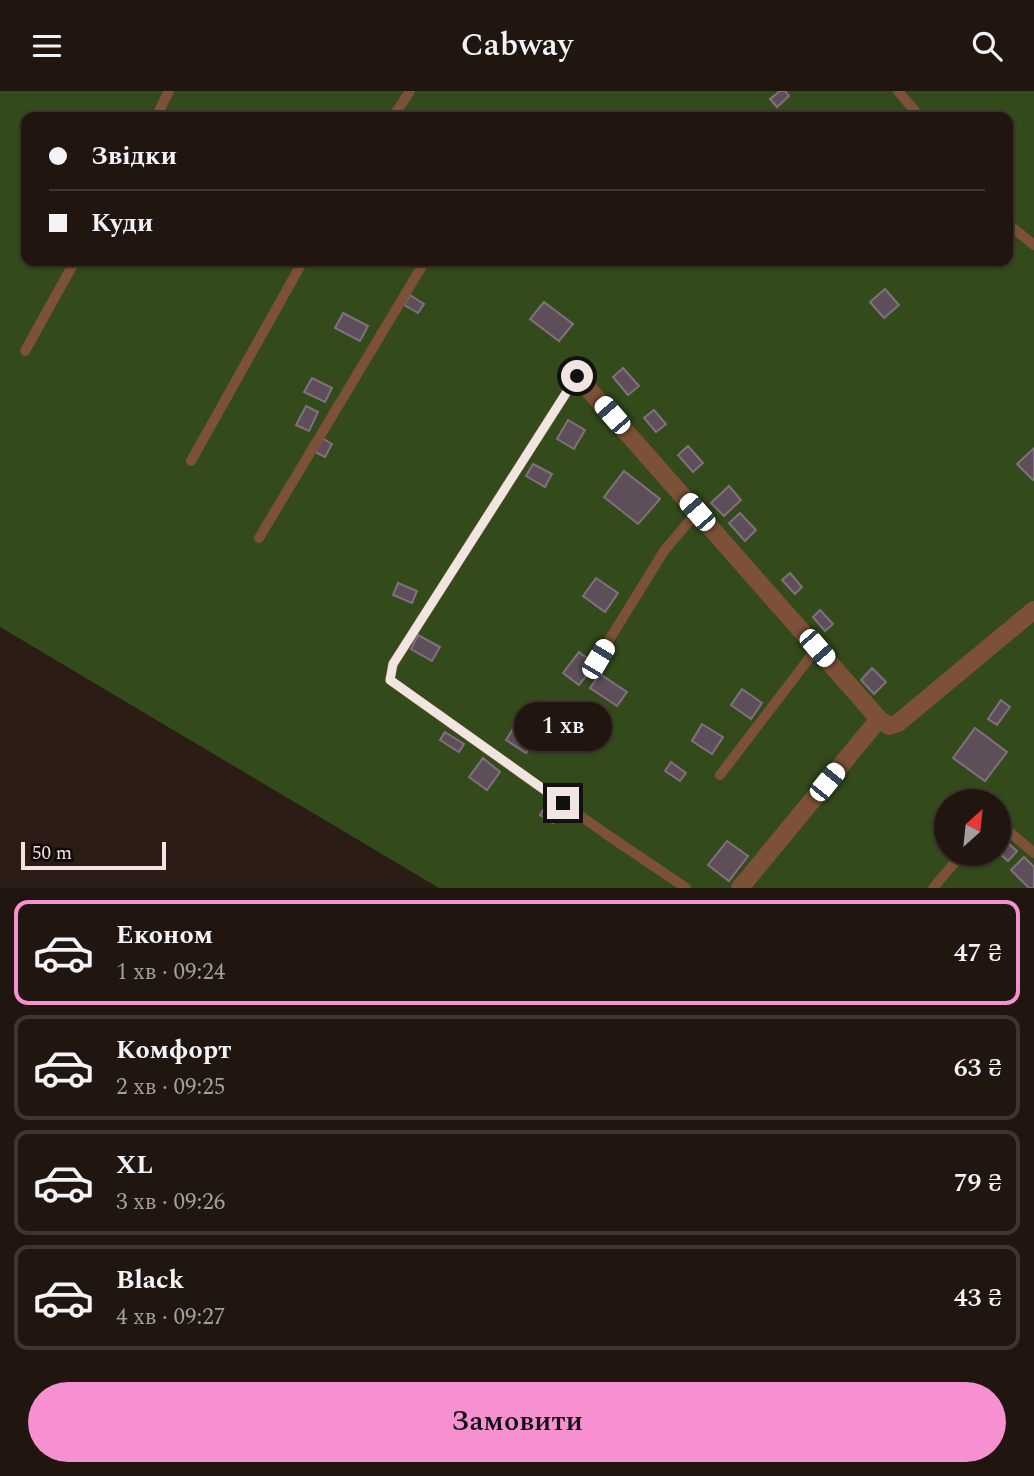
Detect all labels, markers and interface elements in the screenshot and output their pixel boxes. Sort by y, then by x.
text: Cabway [461,21,573,70]
icon: menu [28,27,66,65]
icon: search [968,27,1006,65]
text: Звідки [91,136,177,176]
text: Куди [91,203,153,243]
route start [561,360,593,392]
car [591,392,634,438]
car [676,489,719,535]
car [796,625,839,671]
car [579,636,618,682]
callout: 1 хв [514,701,612,751]
text: 1 хв [542,709,584,744]
car [806,759,849,805]
route end [547,787,579,819]
north arrow [934,789,1012,866]
map controls [934,789,1011,866]
scale bar [21,839,166,871]
text: 50 m [32,839,72,868]
text: Економ [116,915,213,955]
icon: car [32,921,95,984]
text: 47 ₴ [954,933,1002,973]
text: 1 хв · 09:24 [116,955,225,990]
text: Комфорт [116,1030,231,1070]
icon: car [32,1036,95,1099]
text: 63 ₴ [954,1048,1002,1088]
text: 2 хв · 09:25 [116,1070,225,1105]
text: XL [116,1145,153,1185]
icon: car [32,1151,95,1214]
text: 79 ₴ [954,1163,1002,1203]
text: 3 хв · 09:26 [116,1185,225,1220]
text: Black [116,1260,184,1300]
icon: car [32,1266,95,1329]
text: 43 ₴ [954,1278,1002,1318]
text: 4 хв · 09:27 [116,1300,225,1335]
button: Замовити [28,1382,1006,1462]

